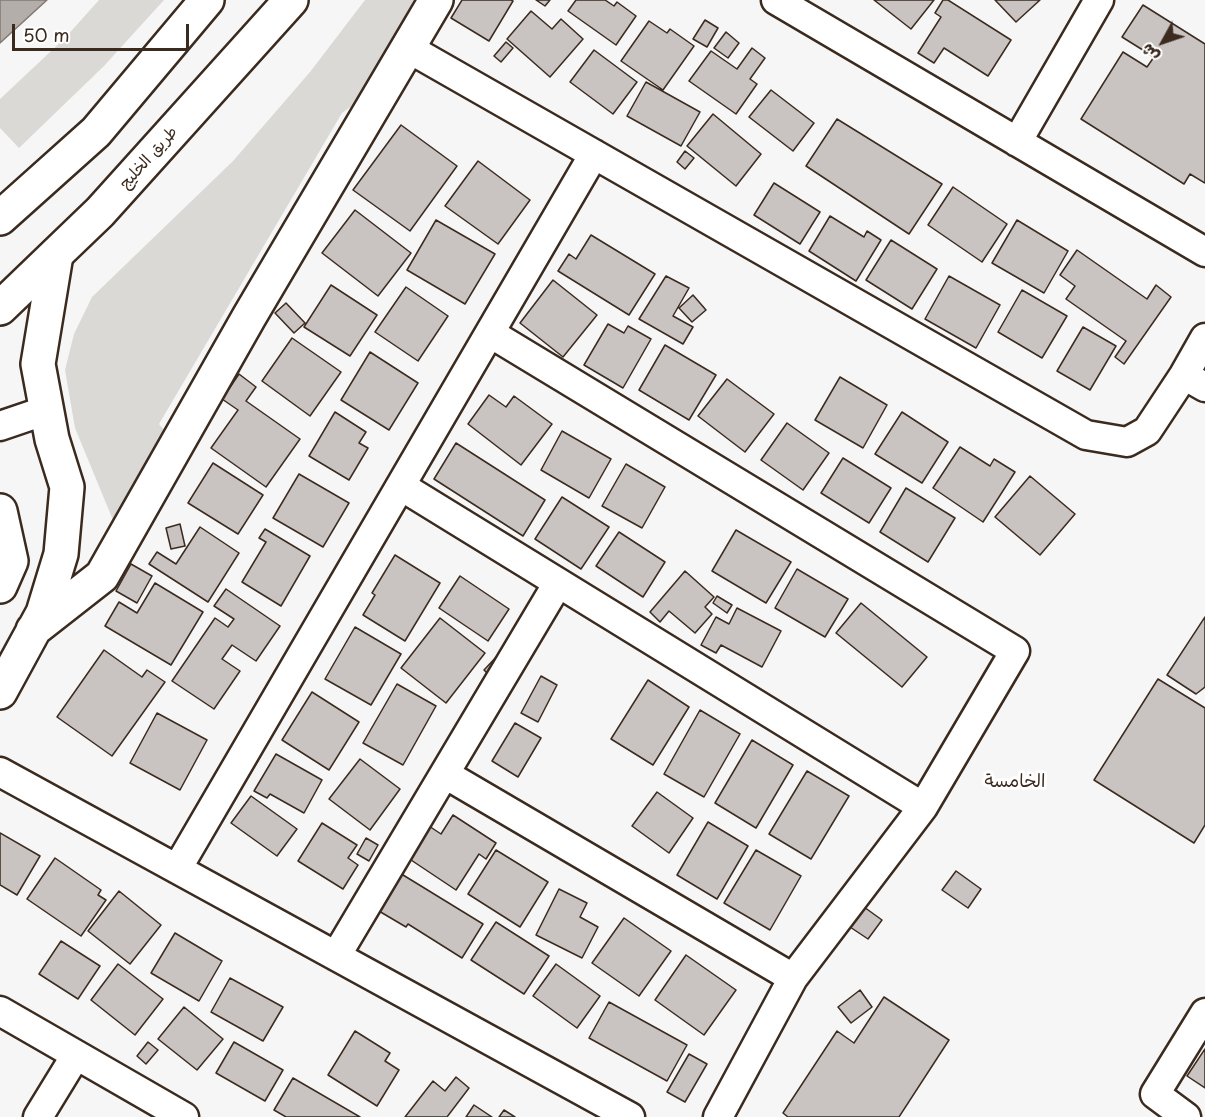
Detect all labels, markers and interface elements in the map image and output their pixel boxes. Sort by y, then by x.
scale bar [15,12,192,50]
north arrow [1133,12,1193,72]
text: 50 m [23,21,70,48]
text: ش [1134,39,1164,68]
street label: طريق الخليج [116,123,182,193]
district label: الخامسة [985,771,1045,793]

